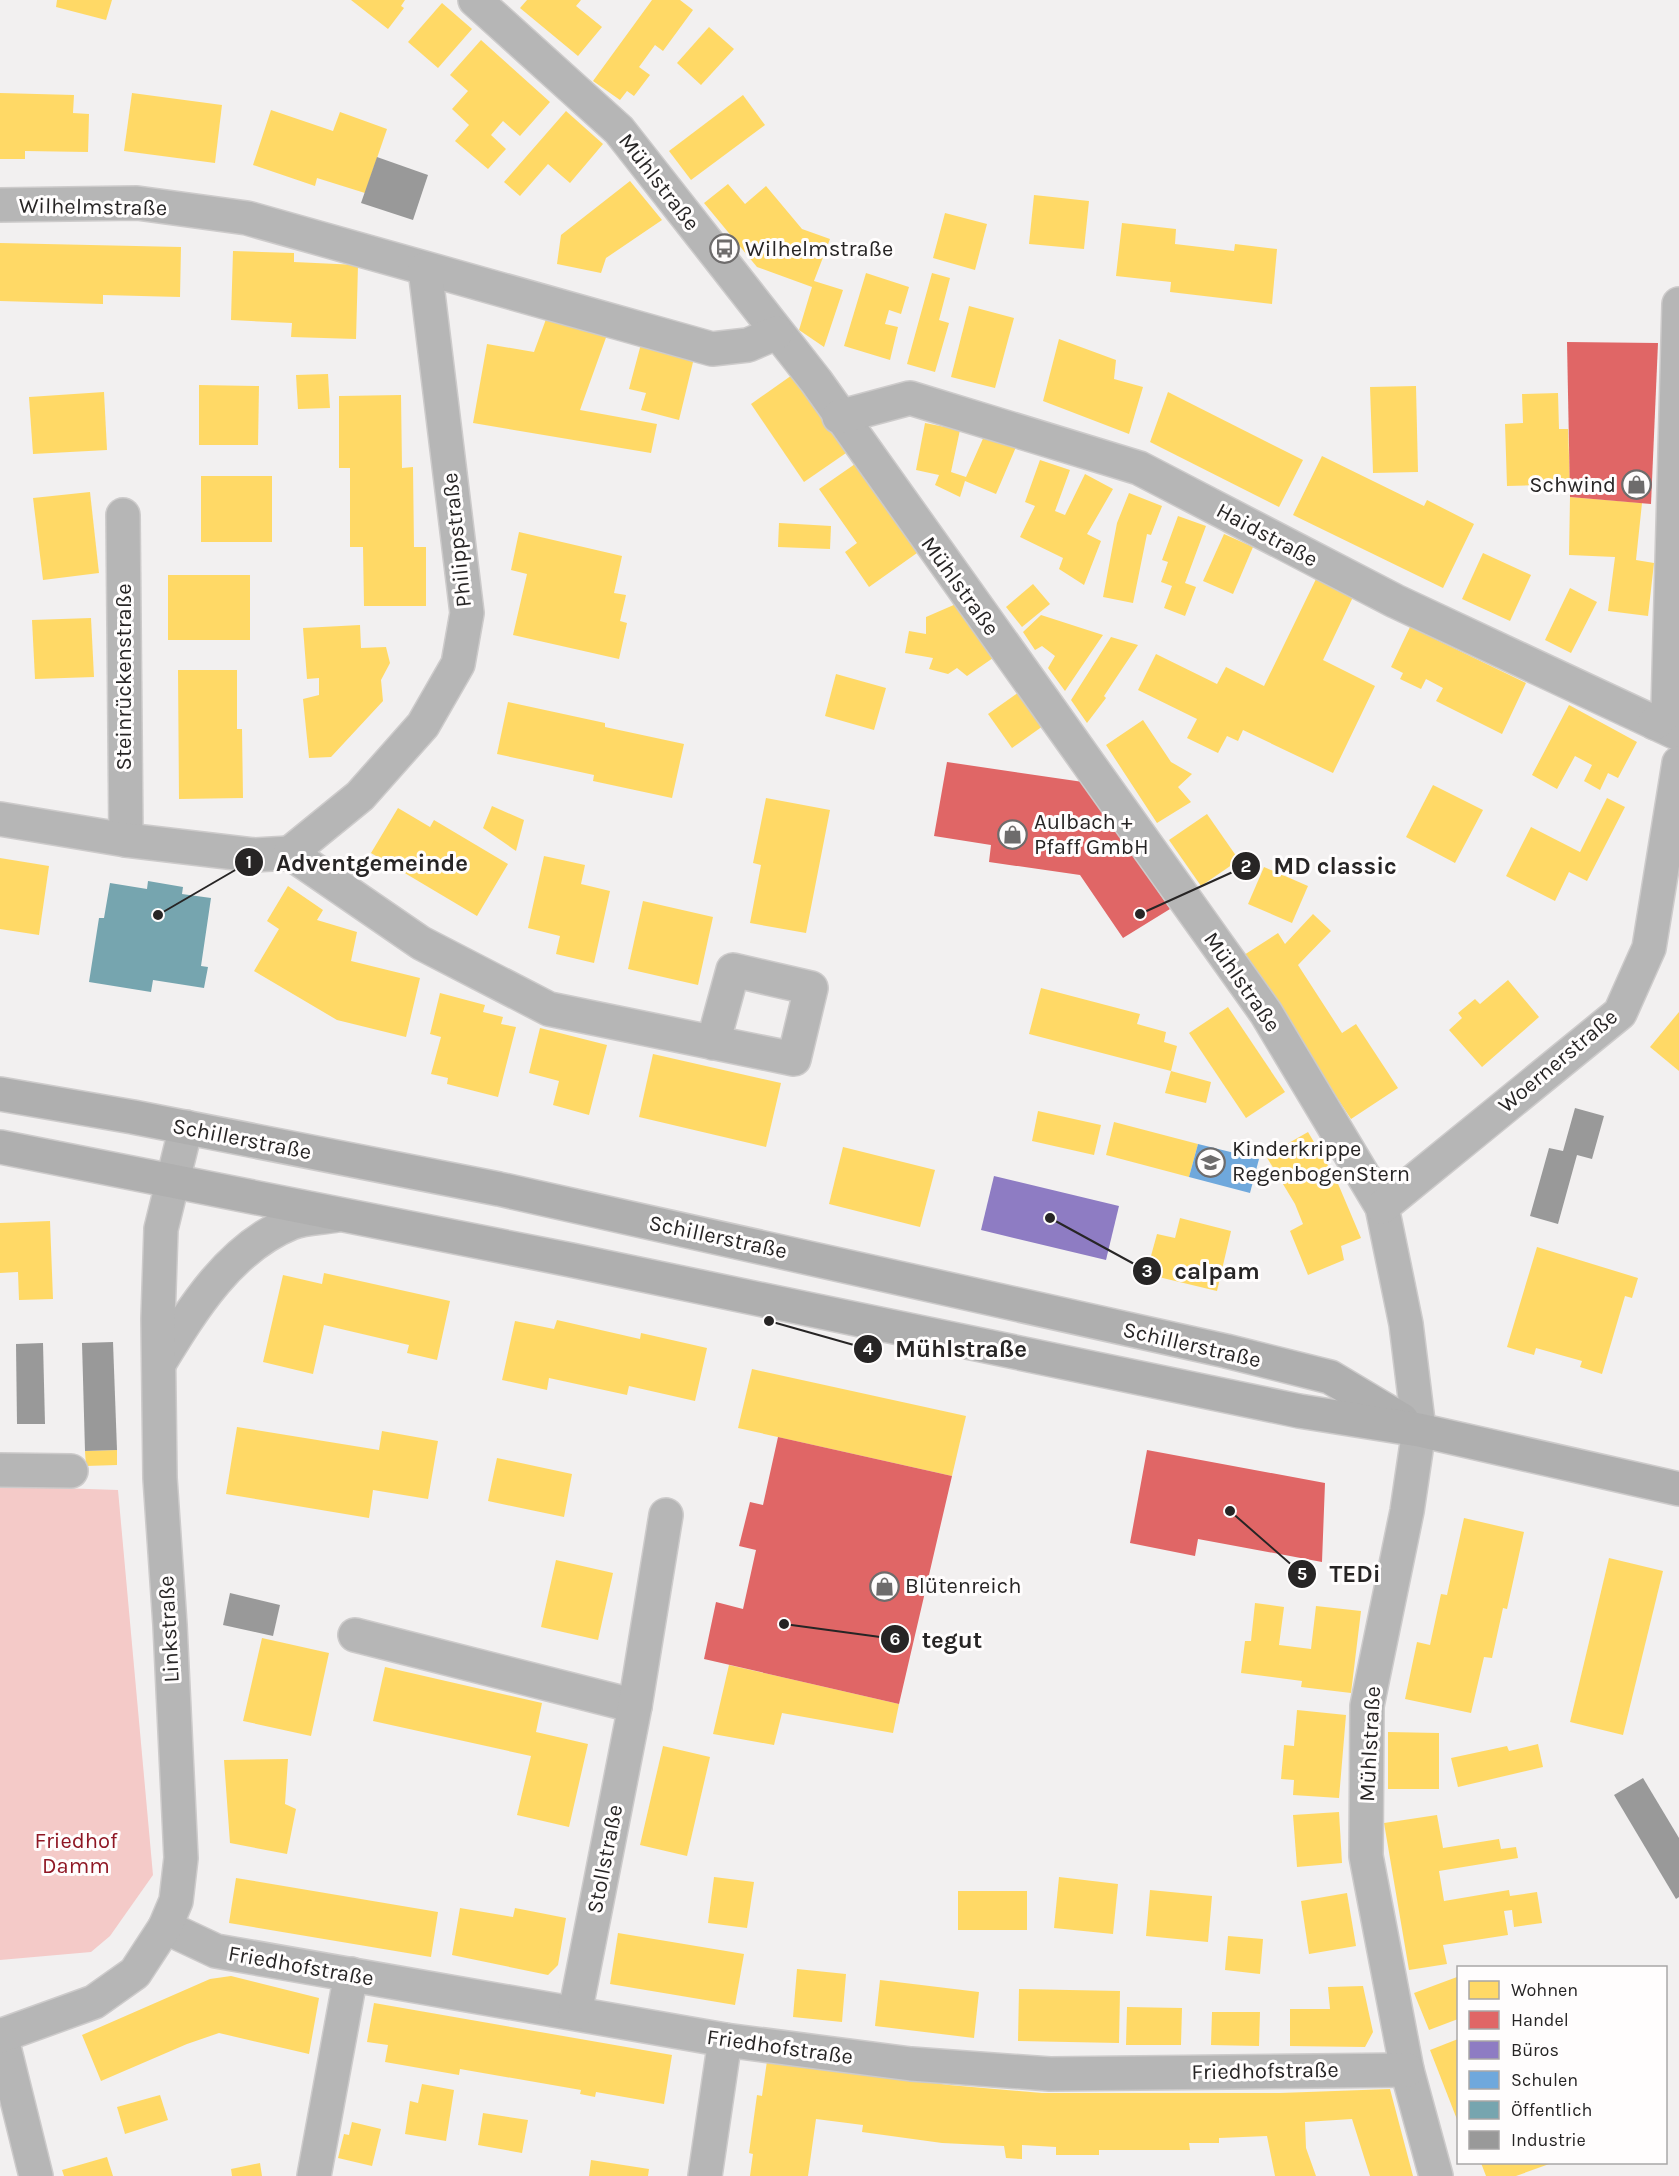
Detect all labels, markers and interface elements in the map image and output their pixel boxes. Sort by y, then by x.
street label: Mühlstraße [613,128,705,236]
street label: Wilhelmstraße [19,193,167,221]
bus stop icon: Wilhelmstraße [708,233,740,265]
place label: Wilhelmstraße [745,236,893,262]
shop icon: Schwind [1621,469,1653,501]
street label: Philippstraße [437,471,477,609]
place label: Schwind [1529,472,1616,498]
street label: Haidstraße [1212,497,1322,573]
street label: Mühlstraße [915,531,1005,641]
street label: Steinrückenstraße [111,584,137,771]
place label: Aulbach + Pfaff GmbH [1034,809,1149,860]
shop icon: Aulbach + Pfaff GmbH [997,819,1029,851]
callout: Adventgemeinde [234,841,480,883]
callout: MD classic [1231,845,1408,887]
text: Adventgemeinde [276,849,468,877]
text: 1 [246,851,252,873]
text: MD classic [1273,852,1397,880]
text: 2 [1241,855,1251,877]
street label: Mühlstraße [1198,927,1286,1037]
street label: Woernerstraße [1493,1004,1623,1118]
street label: Schillerstraße [170,1113,314,1165]
place label: Kinderkrippe RegenbogenStern [1232,1136,1410,1187]
school or university icon: Kinderkrippe RegenbogenStern [1195,1146,1227,1178]
street label: Schillerstraße [646,1210,790,1264]
callout: calpam [1132,1250,1272,1292]
text: calpam [1174,1257,1260,1285]
text: 3 [1141,1260,1153,1282]
street label: Schillerstraße [1121,1317,1263,1373]
callout: Mühlstraße [853,1328,1040,1370]
text: Mühlstraße [895,1335,1027,1363]
text: 4 [863,1338,874,1360]
callout: TEDi [1287,1553,1393,1595]
text: TEDi [1329,1560,1381,1588]
text: 5 [1297,1563,1307,1585]
shop icon: Blütenreich [868,1570,900,1602]
place label: Blütenreich [905,1573,1021,1599]
street label: Linkstraße [153,1575,185,1683]
callout: tegut [880,1618,994,1660]
text: tegut [922,1626,982,1654]
text: 6 [890,1628,901,1650]
street label: Mühlstraße [1354,1685,1386,1803]
street label: Stollstraße [582,1802,628,1916]
park label: Friedhof Damm [34,1828,118,1879]
street label: Friedhofstraße [226,1940,376,1992]
legend [1457,1966,1667,2164]
text: Wohnen [1511,1979,1578,2001]
text: Handel [1511,2009,1569,2031]
street label: Friedhofstraße [705,2024,855,2070]
text: Büros [1511,2039,1559,2061]
street label: Friedhofstraße [1191,2057,1339,2085]
text: Schulen [1511,2069,1578,2091]
text: Öffentlich [1511,2099,1592,2121]
text: Industrie [1511,2129,1586,2151]

